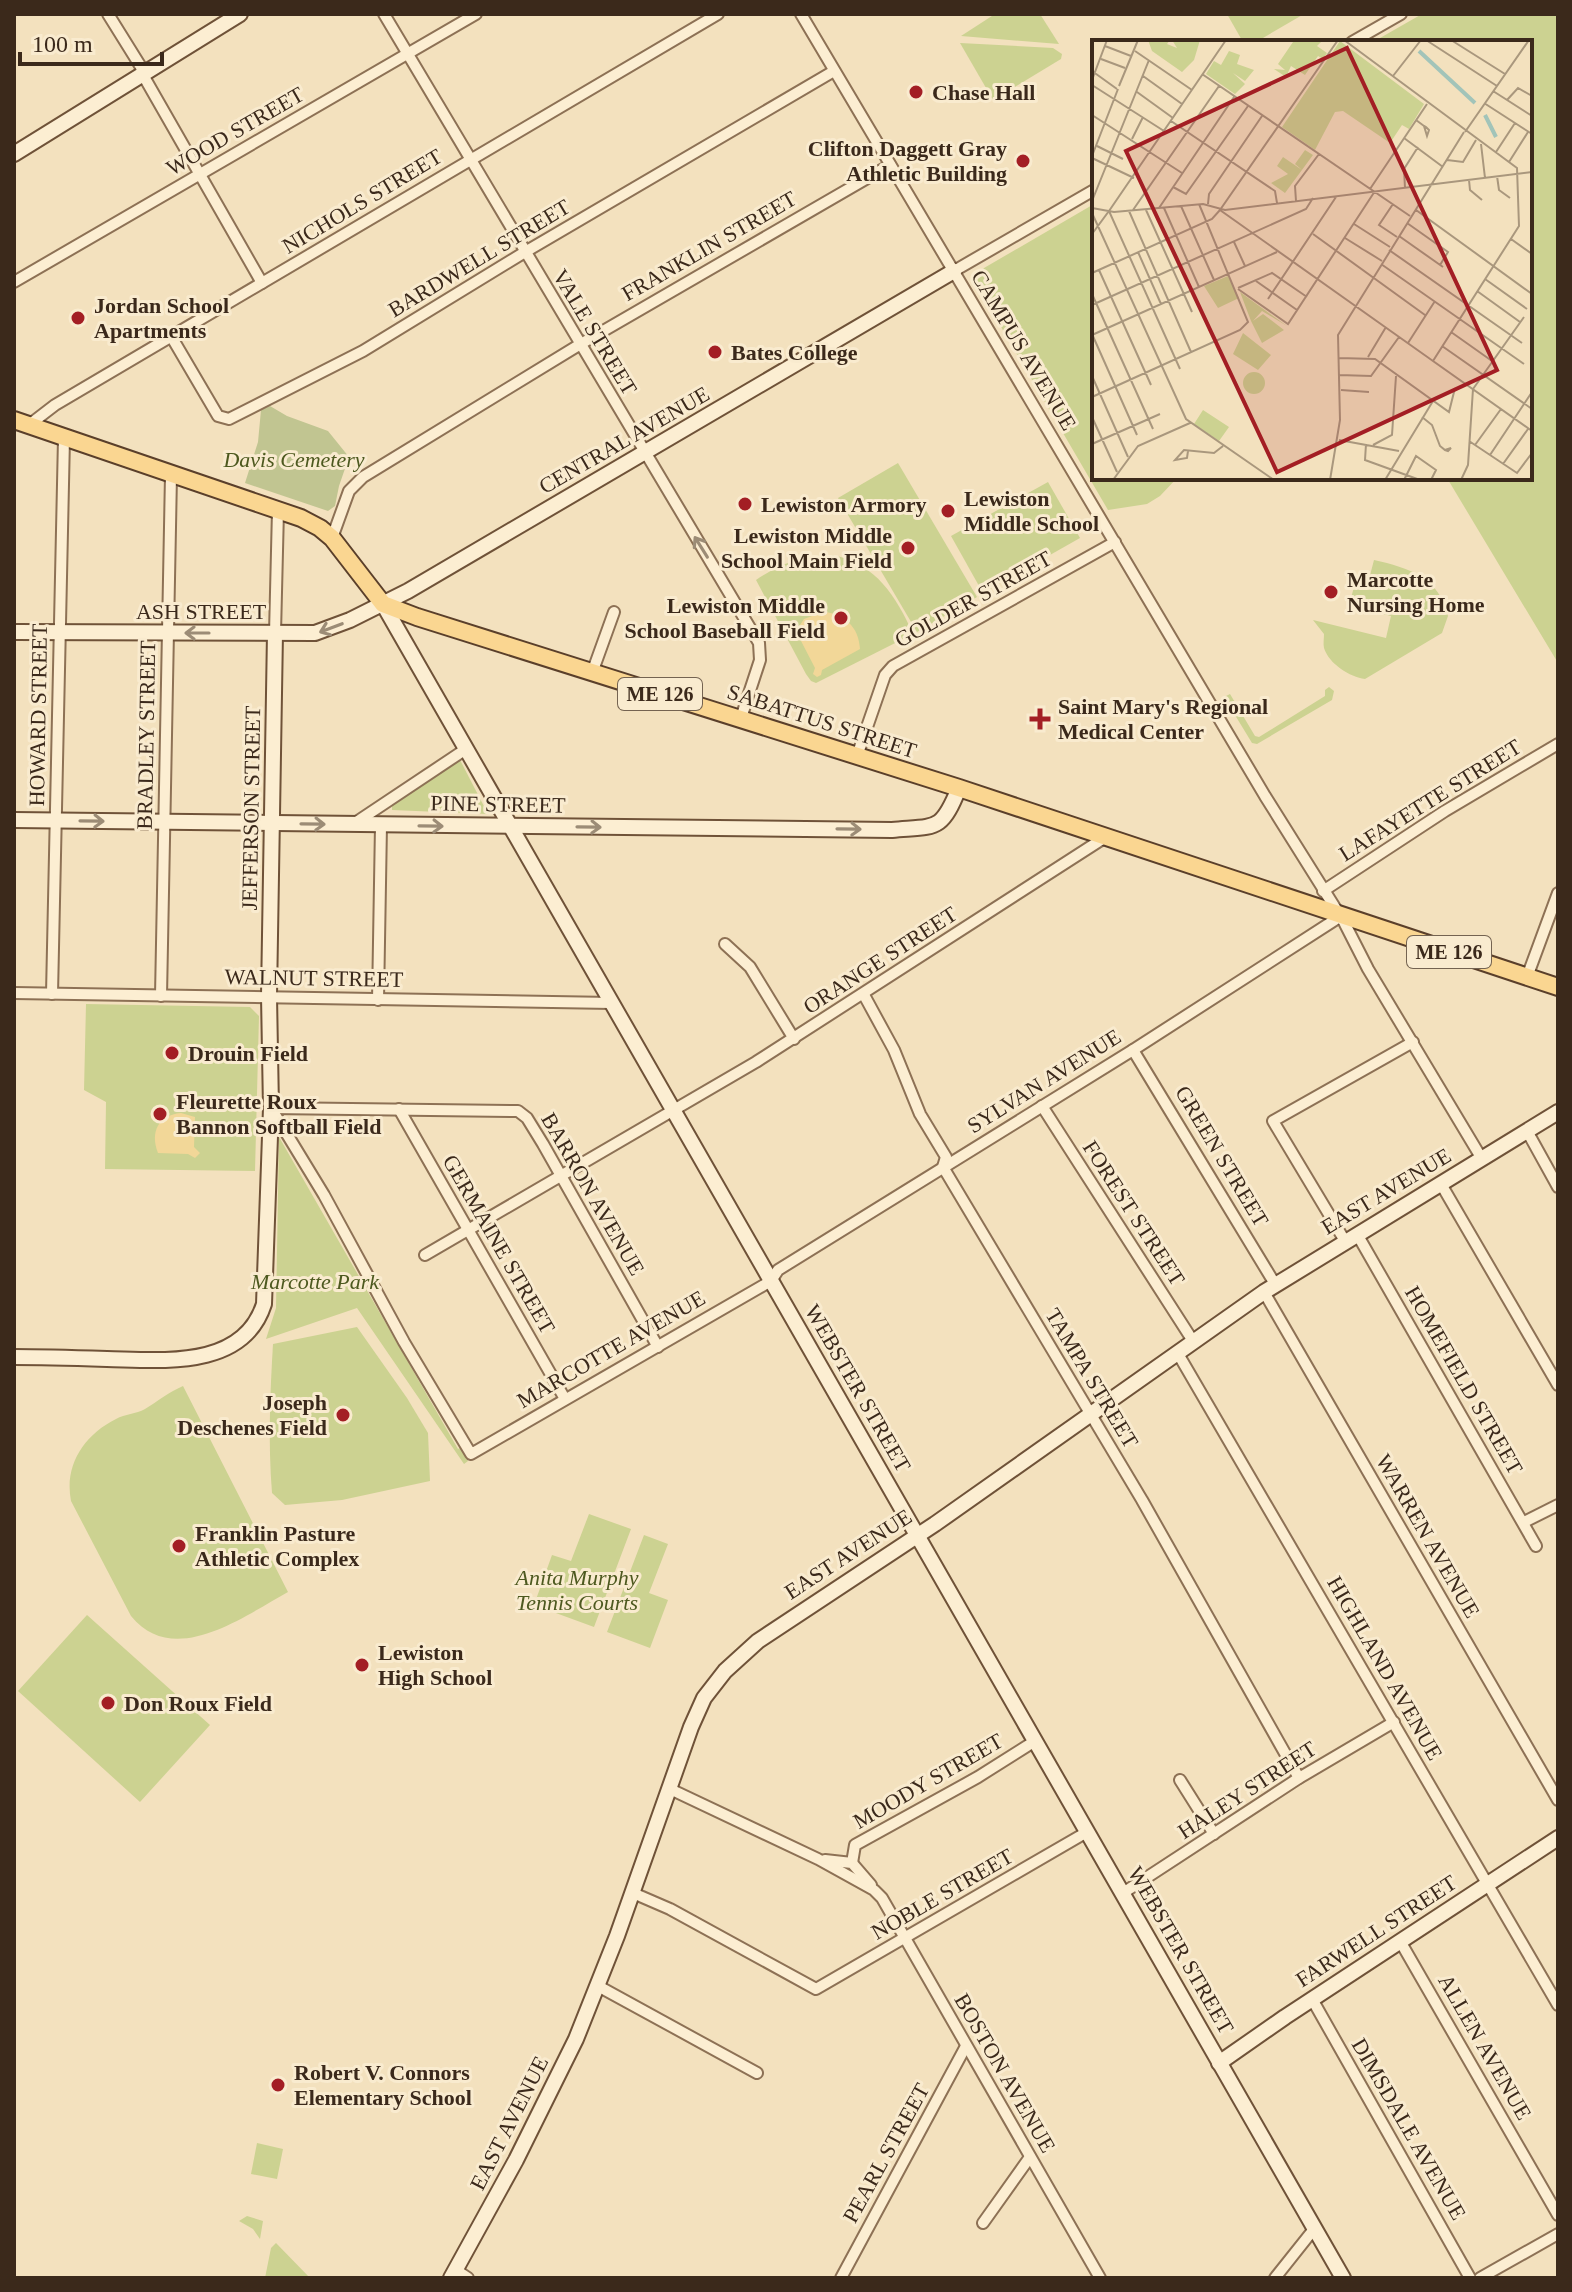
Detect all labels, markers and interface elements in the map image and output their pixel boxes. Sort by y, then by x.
scale bar [20,16,162,66]
text: 100 m [32,31,93,57]
inset map [1092,40,1532,480]
place label: Chase Hall [932,80,1035,105]
street label: WOOD STREET [162,81,309,180]
marker: Chase Hall [907,83,925,101]
place label: Clifton Daggett Gray Athletic Building [808,136,1007,186]
street label: NICHOLS STREET [278,143,447,258]
marker: Clifton Daggett Gray Athletic Building [1014,152,1032,170]
street label: FRANKLIN STREET [617,186,801,306]
street label: BARDWELL STREET [384,194,575,322]
street label: VALE STREET [548,265,643,400]
street label: CAMPUS AVENUE [966,265,1082,435]
place label: Jordan School Apartments [94,293,229,343]
marker: Jordan School Apartments [69,309,87,327]
place label: Bates College [731,340,858,365]
marker: Bates College [706,343,724,361]
street label: CENTRAL AVENUE [534,381,714,499]
park label: Davis Cemetery [222,447,365,472]
place label: Lewiston Middle School [964,486,1099,536]
place label: Lewiston Armory [761,492,927,517]
marker: Lewiston Armory [736,495,754,513]
marker: Lewiston Middle School [939,502,957,520]
place label: Lewiston Middle School Main Field [721,523,892,573]
one-way arrow [693,537,709,559]
marker: Lewiston Middle School Main Field [899,539,917,557]
street label: GOLDER STREET [890,545,1056,652]
place label: Marcotte Nursing Home [1347,567,1485,617]
marker: Marcotte Nursing Home [1322,583,1340,601]
place label: Lewiston Middle School Baseball Field [625,593,825,643]
street label: ASH STREET [136,599,267,624]
marker: Lewiston Middle School Baseball Field [832,609,850,627]
one-way arrow [319,622,344,636]
street label: HOWARD STREET [24,623,52,807]
one-way arrow [184,626,211,641]
street label: BRADLEY STREET [132,640,160,830]
road number: ME 126 [618,678,702,710]
street label: SABATTUS STREET [724,679,920,764]
place label: Saint Mary's Regional Medical Center [1058,694,1268,744]
street label: JEFFERSON STREET [237,705,265,911]
marker: Saint Mary's Regional Medical Center [1029,708,1051,730]
street label: LAFAYETTE STREET [1334,734,1526,866]
street label: PINE STREET [430,790,566,818]
one-way arrow [78,813,105,829]
one-way arrow [299,816,326,832]
one-way arrow [417,818,444,833]
one-way arrow [575,819,602,835]
one-way arrow [835,821,862,837]
street label: ORANGE STREET [799,901,962,1019]
road number: ME 126 [1407,936,1491,968]
street label: WALNUT STREET [224,964,404,992]
street label: SYLVAN AVENUE [963,1024,1125,1138]
place label: Drouin Field [188,1041,308,1066]
marker: Drouin Field [163,1044,181,1062]
street label: GREEN STREET [1170,1081,1274,1231]
place label: Fleurette Roux Bannon Softball Field [176,1089,381,1139]
marker: Fleurette Roux Bannon Softball Field [151,1105,169,1123]
street label: BARRON AVENUE [536,1108,650,1280]
street label: FOREST STREET [1078,1136,1190,1291]
street label: EAST AVENUE [1317,1143,1455,1239]
street label: GERMAINE STREET [438,1150,561,1338]
park label: Marcotte Park [250,1269,380,1294]
street label: HOMEFIELD STREET [1400,1281,1528,1479]
street label: MARCOTTE AVENUE [513,1285,709,1413]
street label: WEBSTER STREET [800,1300,916,1476]
street label: TAMPA STREET [1041,1304,1144,1453]
place label: Joseph Deschenes Field [177,1390,327,1440]
marker: Joseph Deschenes Field [334,1406,352,1424]
street label: WARREN AVENUE [1371,1450,1485,1622]
street label: EAST AVENUE [780,1504,916,1604]
place label: Franklin Pasture Athletic Complex [195,1521,359,1571]
marker: Franklin Pasture Athletic Complex [170,1537,188,1555]
park label: Anita Murphy Tennis Courts [514,1565,639,1615]
street label: HIGHLAND AVENUE [1322,1572,1448,1764]
place label: Lewiston High School [378,1640,492,1690]
marker: Lewiston High School [353,1656,371,1674]
place label: Don Roux Field [124,1691,272,1716]
marker: Don Roux Field [99,1694,117,1712]
street label: MOODY STREET [849,1728,1008,1834]
street label: HALEY STREET [1173,1736,1321,1844]
street label: NOBLE STREET [867,1843,1018,1945]
street label: WEBSTER STREET [1123,1862,1239,2038]
street label: FARWELL STREET [1291,1869,1461,1992]
street label: ALLEN AVENUE [1433,1970,1537,2124]
street label: BOSTON AVENUE [949,1989,1061,2157]
street label: DIMSDALE AVENUE [1347,2034,1471,2224]
street label: EAST AVENUE [465,2052,553,2194]
place label: Robert V. Connors Elementary School [294,2060,472,2110]
marker: Robert V. Connors Elementary School [269,2076,287,2094]
street label: PEARL STREET [837,2079,935,2227]

